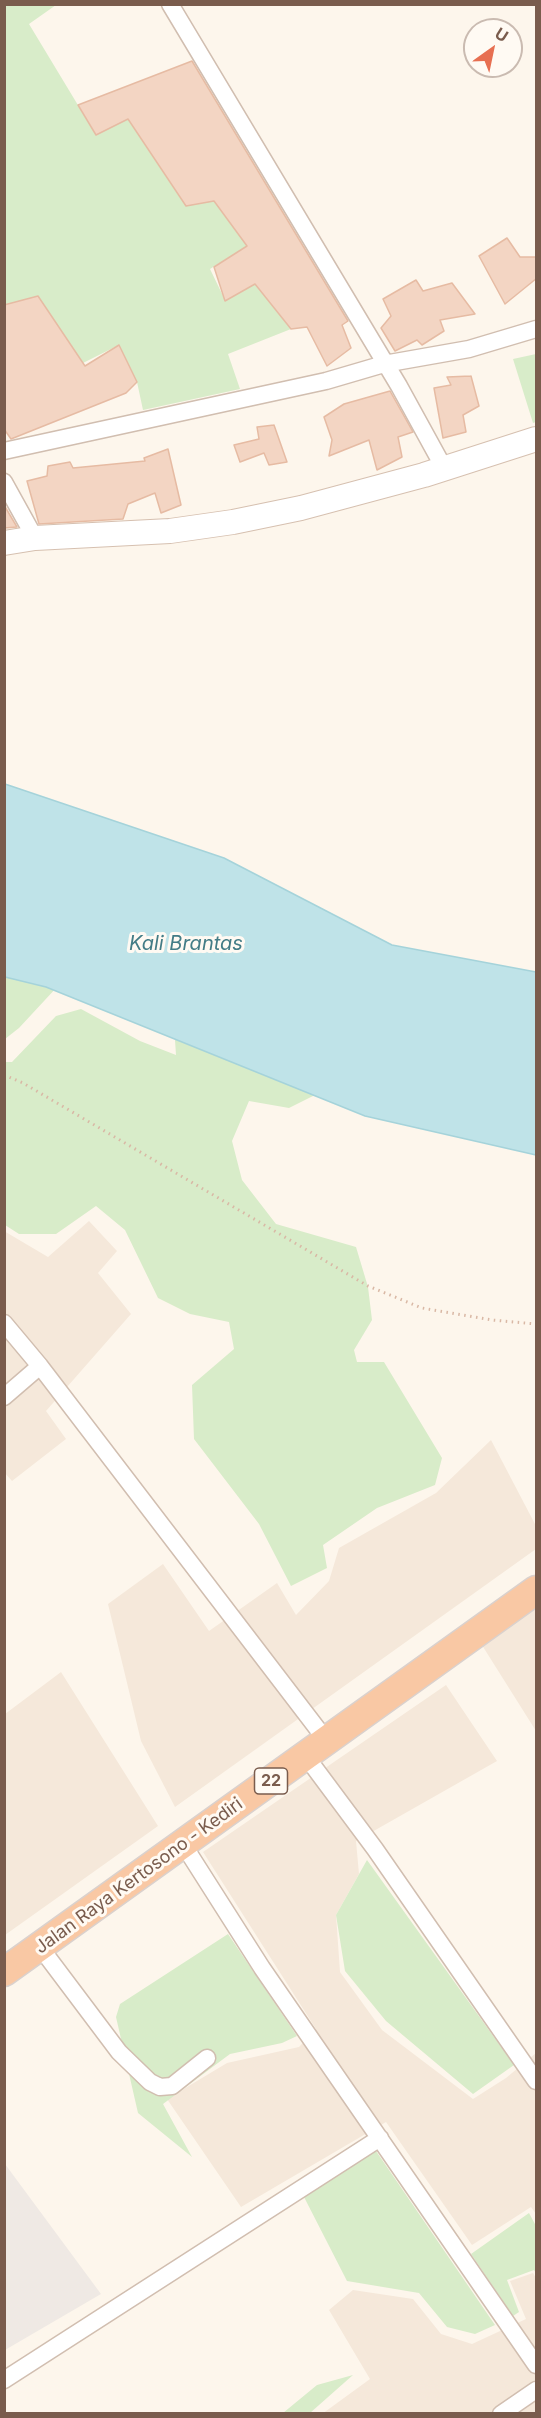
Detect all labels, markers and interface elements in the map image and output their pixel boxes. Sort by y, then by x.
north arrow [463,18,523,78]
text: U [491,23,512,46]
water label: Kali Brantas [129,932,243,956]
road number: 22 [254,1768,288,1794]
street label: Jalan Raya Kertosono - Kediri [31,1793,247,1959]

